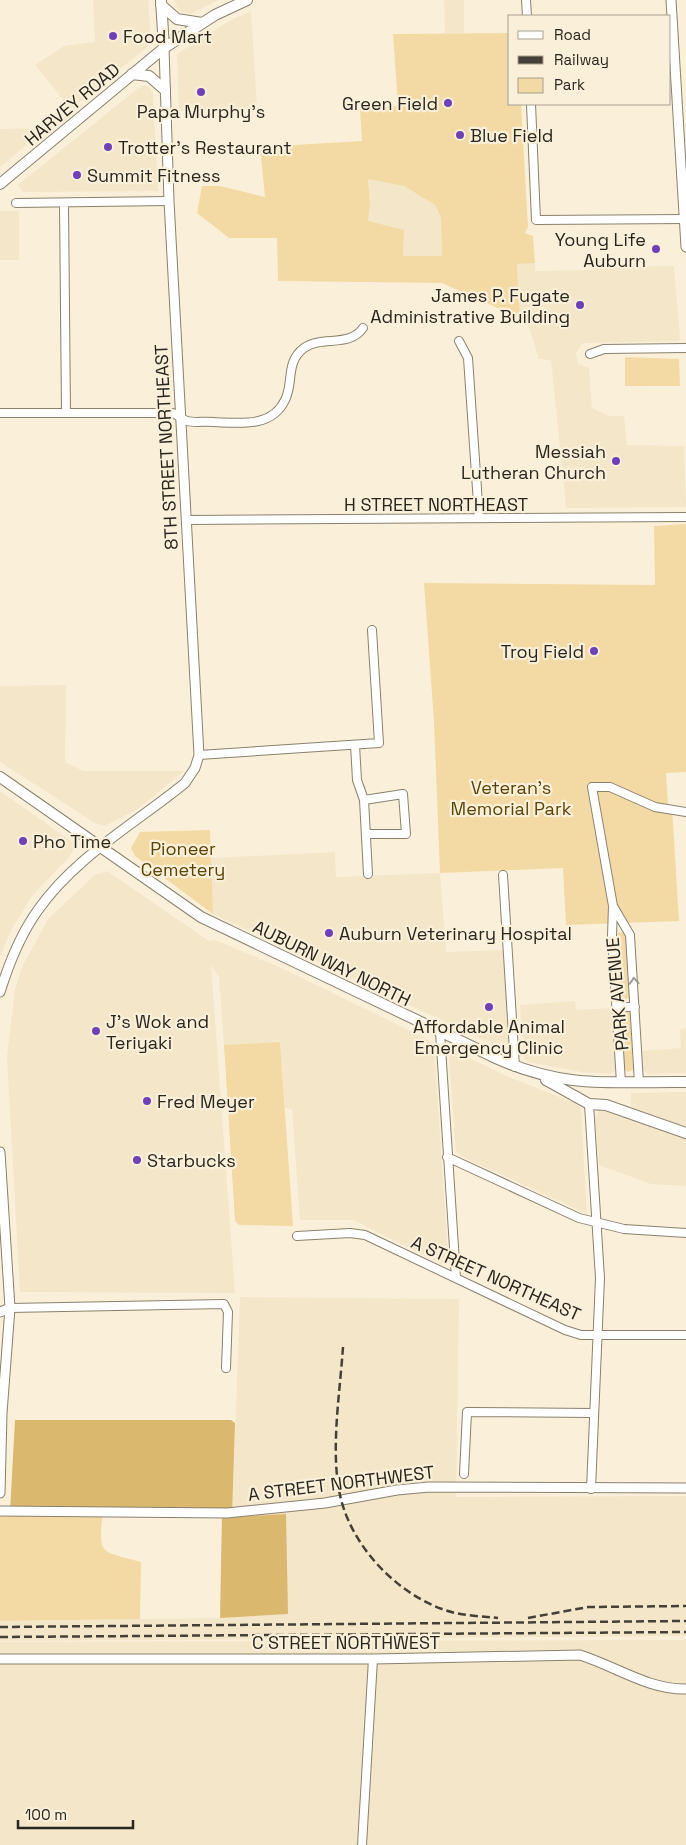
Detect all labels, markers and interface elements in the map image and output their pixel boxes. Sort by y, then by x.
legend [508,15,671,105]
place label: Food Mart [123,25,212,48]
text: Road [554,25,591,44]
marker: Food Mart [107,30,119,42]
text: Railway [554,50,609,69]
street label: HARVEY ROAD [20,57,124,151]
text: Park [554,75,585,94]
marker: Papa Murphy's [195,86,207,98]
place label: Green Field [342,92,438,115]
marker: Green Field [442,97,454,109]
place label: Papa Murphy's [137,100,265,123]
place label: Blue Field [470,124,553,147]
marker: Blue Field [454,129,466,141]
place label: Trotter's Restaurant [118,136,291,159]
marker: Trotter's Restaurant [102,141,114,153]
place label: Summit Fitness [87,164,220,187]
marker: Summit Fitness [71,169,83,181]
place label: Young Life Auburn [555,228,646,272]
marker: Young Life Auburn [650,243,662,255]
place label: James P. Fugate Administrative Building [370,284,570,328]
marker: James P. Fugate Administrative Building [574,299,586,311]
street label: 8TH STREET NORTHEAST [149,343,183,550]
place label: Messiah Lutheran Church [461,440,606,484]
marker: Messiah Lutheran Church [610,455,622,467]
street label: H STREET NORTHEAST [344,493,528,516]
place label: Troy Field [501,640,584,663]
marker: Troy Field [588,645,600,657]
park label: Veteran's Memorial Park [451,776,572,820]
place label: Pho Time [33,830,111,853]
marker: Pho Time [17,835,29,847]
park label: Pioneer Cemetery [141,837,225,881]
street label: AUBURN WAY NORTH [249,915,415,1011]
place label: Auburn Veterinary Hospital [339,922,572,945]
marker: Auburn Veterinary Hospital [323,927,335,939]
street label: PARK AVENUE [601,936,633,1052]
one-way arrow [628,977,639,985]
marker: Affordable Animal Emergency Clinic [483,1001,495,1013]
place label: J's Wok and Teriyaki [106,1010,209,1054]
place label: Affordable Animal Emergency Clinic [413,1015,565,1059]
marker: J's Wok and Teriyaki [90,1025,102,1037]
place label: Fred Meyer [157,1090,255,1113]
marker: Fred Meyer [141,1095,153,1107]
place label: Starbucks [147,1149,236,1172]
marker: Starbucks [131,1154,143,1166]
street label: A STREET NORTHEAST [408,1230,585,1326]
street label: A STREET NORTHWEST [246,1460,436,1506]
street label: C STREET NORTHWEST [252,1631,440,1654]
scale bar [18,1798,132,1830]
text: 100 m [25,1805,67,1824]

